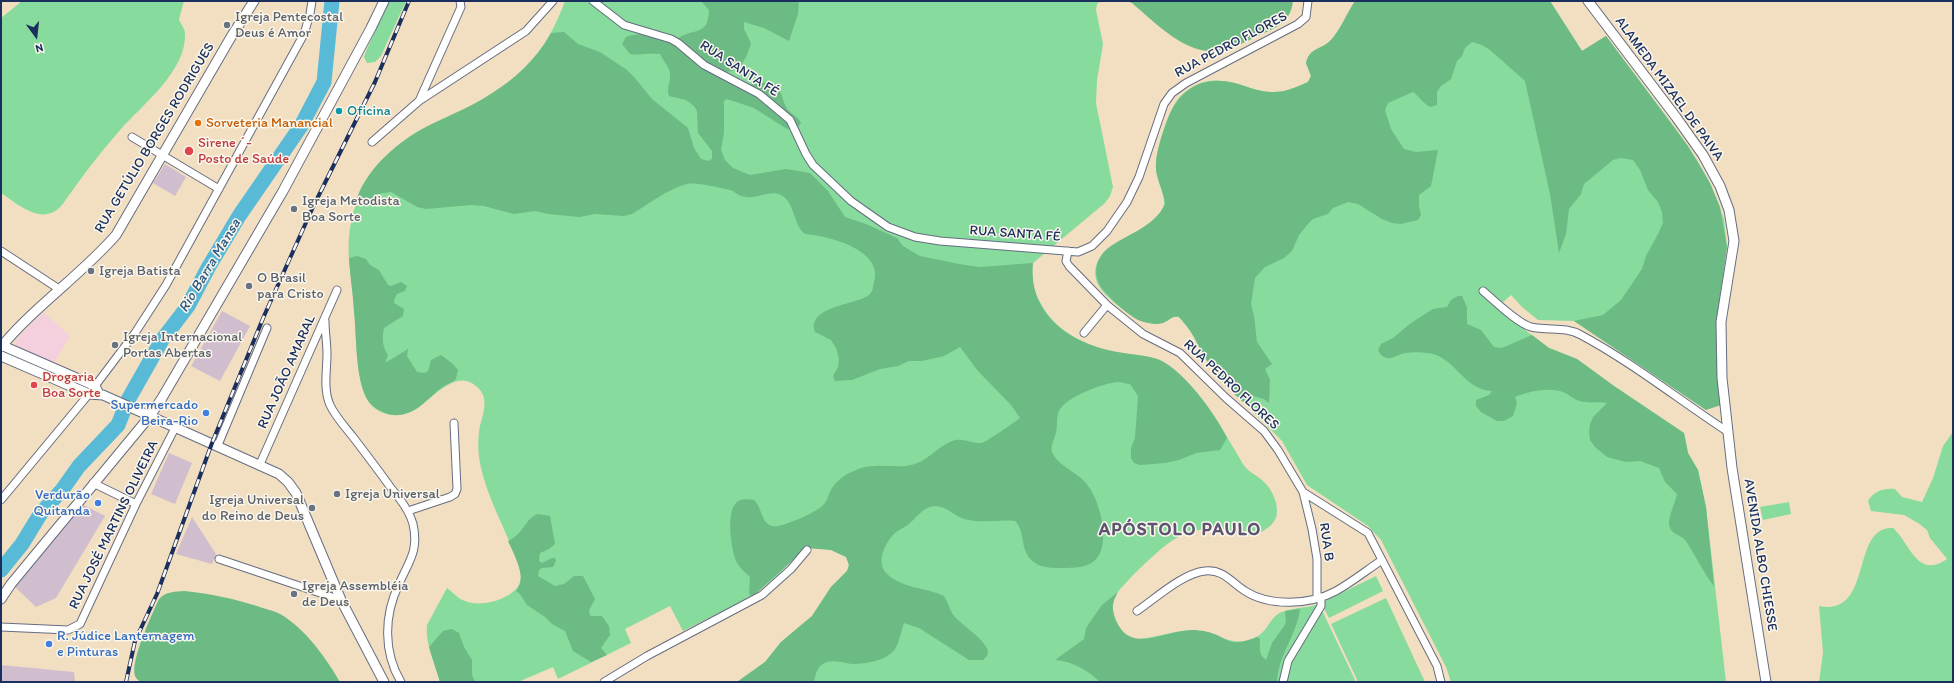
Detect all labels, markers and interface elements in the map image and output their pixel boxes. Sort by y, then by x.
street label: RUA PEDRO FLORES [1172,8,1290,82]
place label: Igreja Pentecostal Deus é Amor [235,9,343,42]
street label: ALAMEDA MIZAEL DE PAIVA [1611,14,1727,164]
north arrow [16,16,56,56]
marker: Igreja Pentecostal Deus é Amor [222,20,232,30]
street label: RUA SANTA FÉ [696,37,782,101]
street label: RUA GETÚLIO BORGES RODRIGUES [91,40,219,236]
text: N [34,41,45,55]
place label: Oficina [347,103,391,119]
marker: Oficina [334,106,344,116]
place label: Sorveteria Manancial [206,115,333,131]
marker: Sorveteria Manancial [193,118,203,128]
place label: Sirene ´- Posto de Saúde [198,135,289,168]
marker: Sirene ´- Posto de Saúde [183,145,195,157]
place label: Igreja Metodista Boa Sorte [302,193,400,226]
marker: Igreja Metodista Boa Sorte [289,204,299,214]
water label: Rio Barra Mansa [175,216,245,316]
street label: RUA SANTA FÉ [969,222,1061,246]
place label: Igreja Batista [99,263,181,279]
marker: Igreja Batista [86,266,96,276]
place label: O Brasil para Cristo [257,270,324,302]
marker: O Brasil para Cristo [244,281,254,291]
street label: RUA JOÃO AMARAL [254,313,320,431]
place label: Igreja Internacional Portas Abertas [123,329,242,362]
street label: RUA PEDRO FLORES [1180,336,1282,434]
marker: Igreja Internacional Portas Abertas [110,340,120,350]
place label: Drogaria Boa Sorte [42,369,101,402]
marker: Drogaria Boa Sorte [29,380,39,390]
place label: Supermercado Beira-Rio [111,397,198,430]
marker: Supermercado Beira-Rio [201,408,211,418]
street label: RUA JOSÉ MARTINS OLIVEIRA [66,438,162,612]
street label: AVENIDA ALBO CHIESSE [1740,478,1780,632]
place label: Igreja Universal [345,486,440,502]
place label: Verdurão Quitanda [34,487,90,520]
marker: Igreja Universal [332,489,342,499]
place label: Igreja Universal do Reino de Deus [202,492,304,524]
marker: Verdurão Quitanda [93,498,103,508]
marker: Igreja Universal do Reino de Deus [307,503,317,513]
district label: APÓSTOLO PAULO [1098,519,1262,541]
street label: RUA B [1315,522,1337,562]
place label: Igreja Assembléia de Deus [302,578,409,610]
marker: Igreja Assembléia de Deus [289,589,299,599]
place label: R. Júdice Lanternagem e Pinturas [57,628,194,660]
marker: R. Júdice Lanternagem e Pinturas [44,639,54,649]

